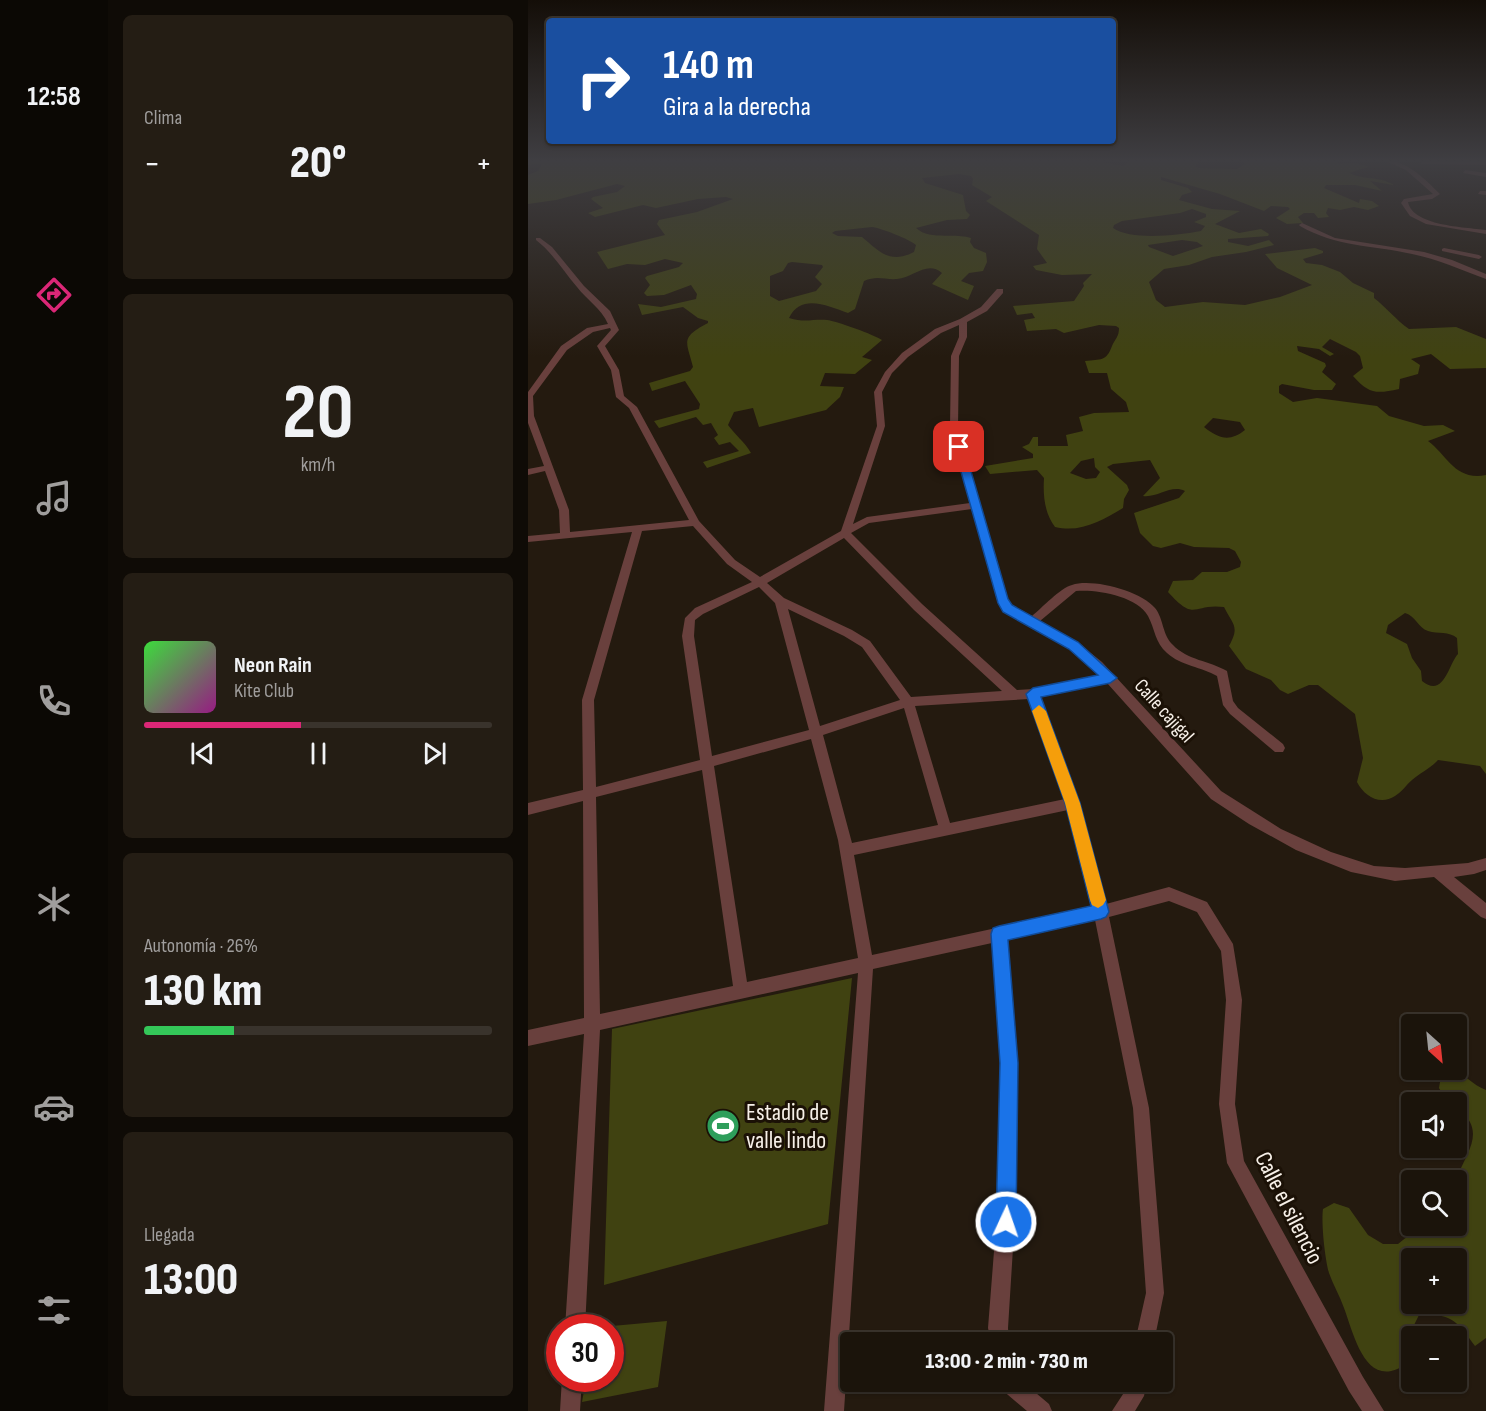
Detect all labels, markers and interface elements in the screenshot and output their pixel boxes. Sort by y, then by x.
text: 140 m [663,40,754,91]
icon: right [564,42,642,120]
text: 12:58 [27,81,81,113]
text: Gira a la derecha [663,91,811,123]
text: Clima [144,106,182,130]
text: 20° [290,136,346,191]
text: − [144,144,160,184]
text: + [476,144,492,184]
icon: directions [33,274,75,316]
text: 20 [282,367,354,460]
pin [933,421,984,472]
icon: arrive [942,430,975,463]
text: km/h [301,453,335,477]
icon: music [33,477,75,519]
text: Neon Rain [234,652,312,679]
street label: Calle cajigal [1129,674,1199,748]
text: Kite Club [234,679,294,703]
icon: phone [33,680,75,722]
icon: previous [186,737,219,770]
icon: pause [302,737,335,770]
icon: next [418,737,451,770]
icon: climate [33,883,75,925]
text: Autonomía · 26% [144,934,258,958]
text: 130 km [144,964,262,1019]
north arrow [1401,1014,1467,1080]
map controls [1401,1014,1467,1392]
icon: car [33,1086,75,1128]
button: sound [1401,1092,1467,1158]
place label: Estadio de valle lindo [746,1098,829,1155]
sports icon: Estadio de valle lindo [705,1108,741,1144]
street label: Calle el silencio [1248,1147,1330,1269]
button: search [1401,1170,1467,1236]
position arrow [974,1190,1038,1254]
text: Llegada [144,1223,195,1247]
button: + [1401,1248,1467,1314]
text: 13:00 [144,1253,238,1308]
icon: filters [33,1289,75,1331]
speed limit sign: 30 [546,1314,624,1392]
button: − [1401,1326,1467,1392]
text: 13:00 · 2 min · 730 m [925,1348,1088,1375]

